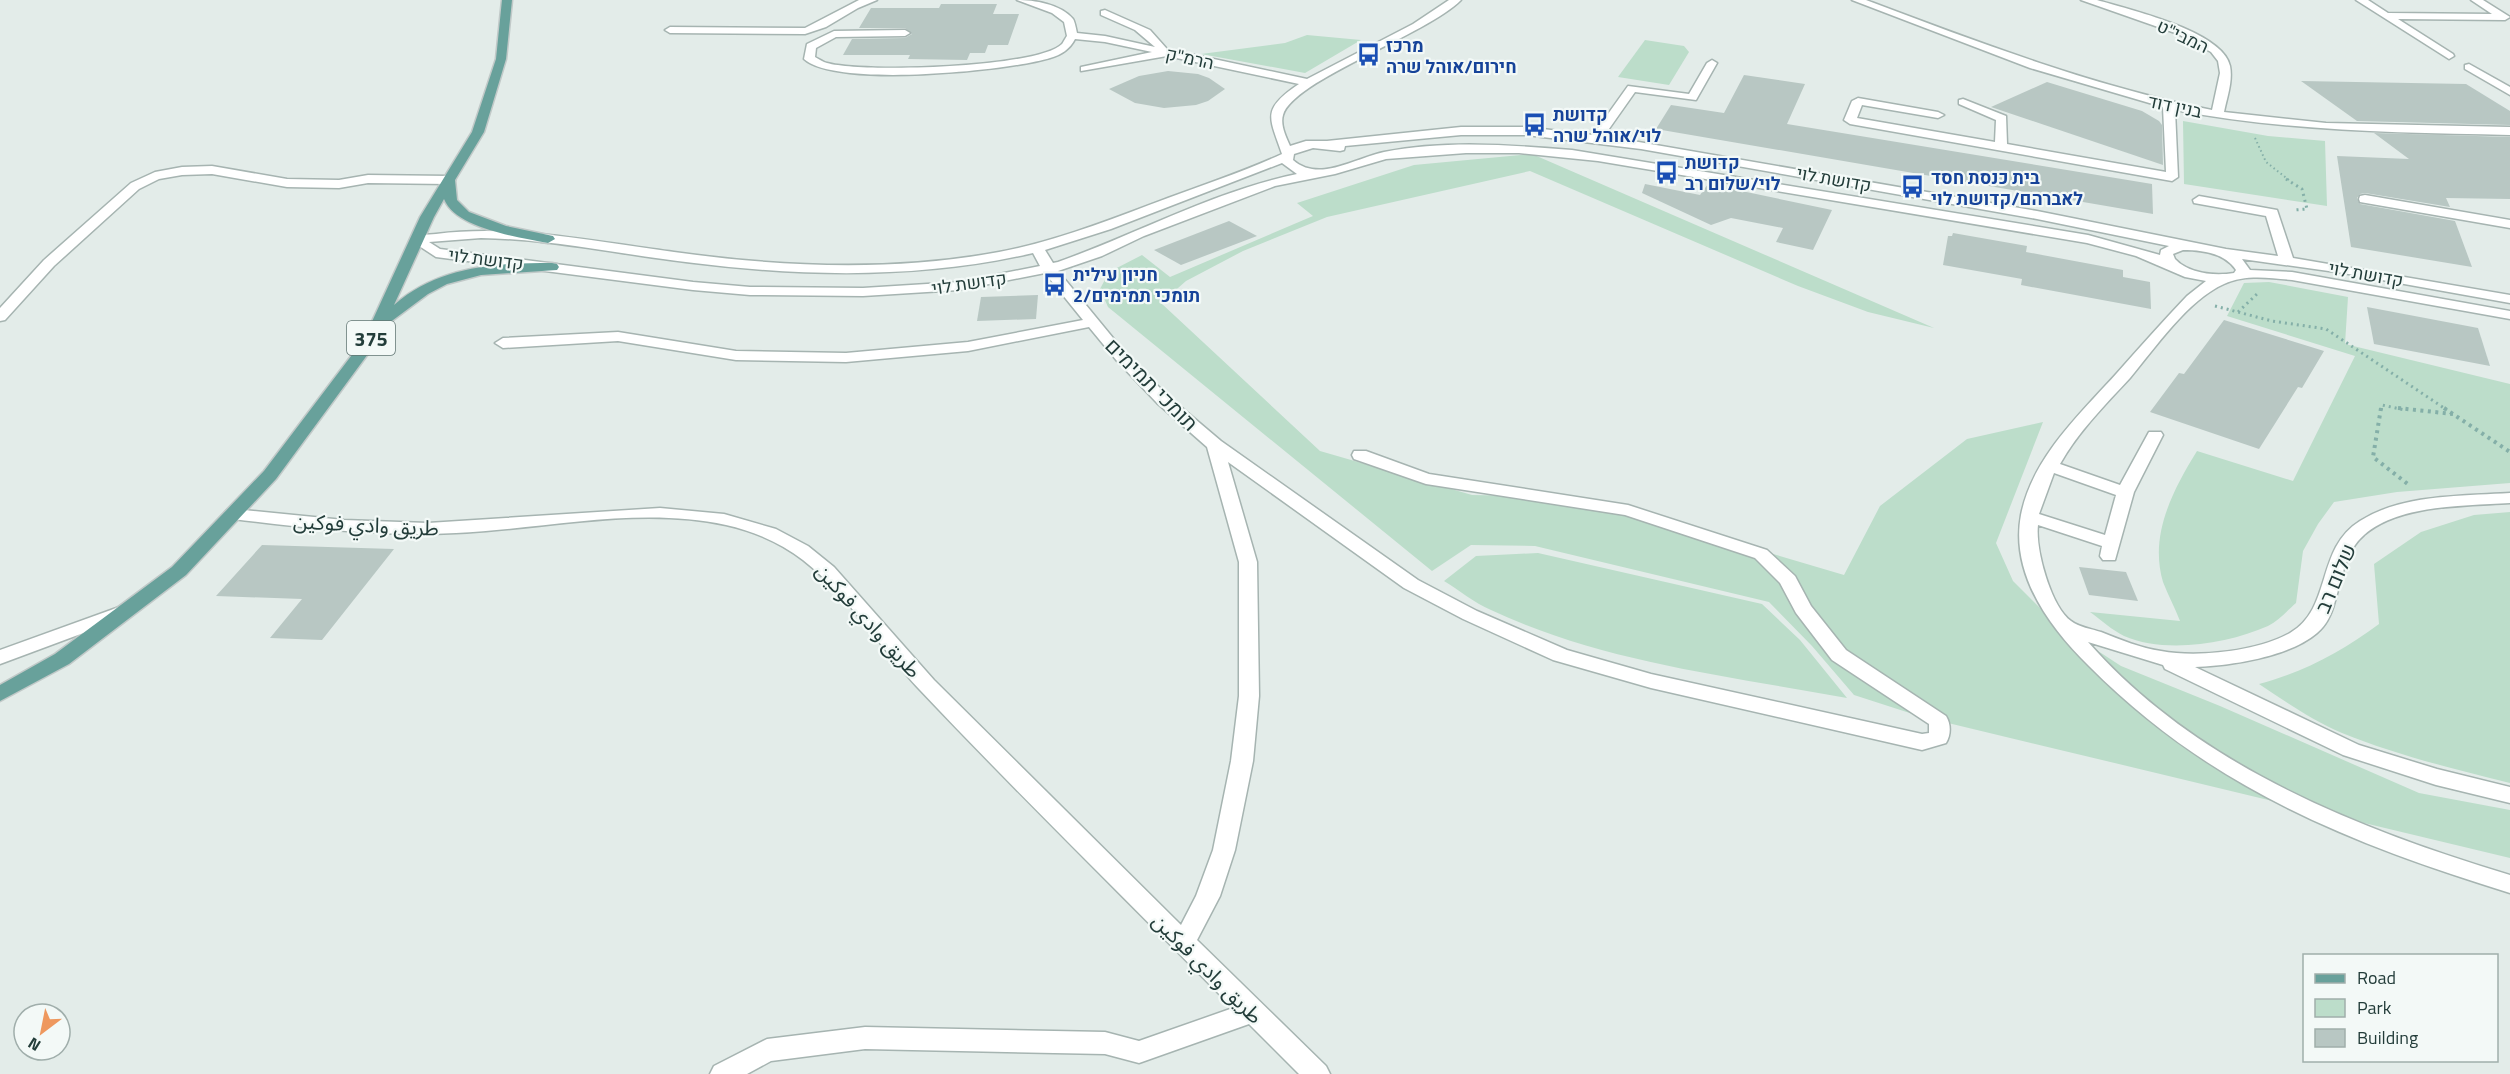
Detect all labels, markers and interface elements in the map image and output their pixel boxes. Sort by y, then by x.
street label: המבי"ט [2152,12,2214,60]
place label: מרכז חירום/אוהל שרה [1386,32,1517,80]
street label: הרמ"ק [1163,40,1217,76]
bus stop icon: מרכז חירום/אוהל שרה [1355,42,1381,68]
street label: בנין דוד [2145,87,2205,125]
place label: קדושת לוי/אוהל שרה [1553,101,1661,149]
bus stop icon: קדושת לוי/אוהל שרה [1522,111,1548,137]
place label: קדושת לוי/שלום רב [1685,149,1781,197]
bus stop icon: קדושת לוי/שלום רב [1654,159,1680,185]
street label: קדושת לוי [1795,159,1873,199]
place label: בית כנסת חסד לאברהם/קדושת לוי [1931,164,2083,212]
bus stop icon: בית כנסת חסד לאברהם/קדושת לוי [1900,174,1926,200]
street label: קדושת לוי [447,241,525,277]
street label: קדושת לוי [2327,254,2405,294]
place label: חניון עילית 2/תומכי תמימים [1073,261,1200,309]
street label: קדושת לוי [930,264,1008,302]
bus stop icon: חניון עילית 2/תומכי תמימים [1042,271,1068,297]
road number: 375 [347,321,395,355]
street label: תומכי תמימים [1098,330,1206,438]
street label: طريق وادي فوکين [292,504,440,545]
street label: שלום רב [2306,538,2364,618]
street label: طريق وادي فوکين [808,555,930,685]
street label: طريق وادي فوکين [1144,905,1271,1032]
legend [2303,954,2498,1062]
text: Road [2357,964,2396,991]
text: Park [2357,994,2392,1021]
north arrow [12,1002,72,1062]
text: Building [2357,1024,2418,1051]
text: N [23,1032,45,1058]

